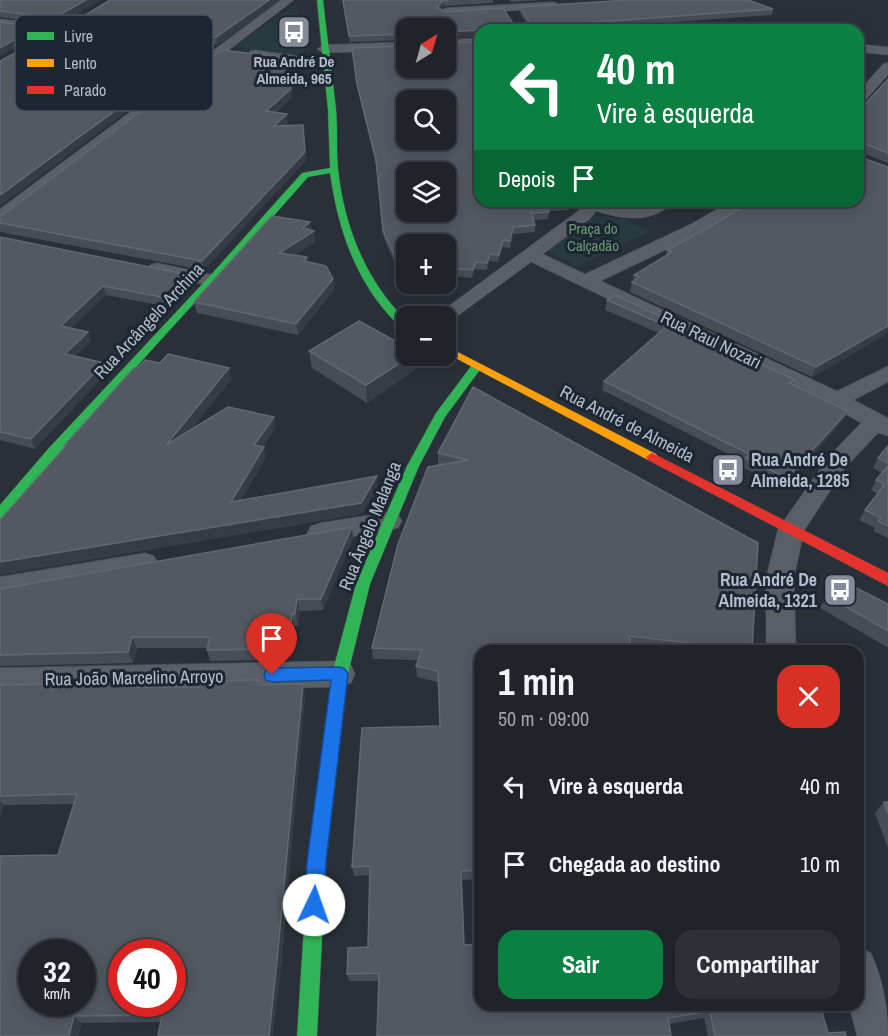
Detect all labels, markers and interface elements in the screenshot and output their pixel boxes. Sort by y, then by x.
bus stop icon: Rua André De Almeida, 965 [276,14,312,50]
legend [15,15,213,111]
north arrow [396,18,456,78]
map controls [396,18,456,366]
text: Livre [64,25,93,47]
text: 40 m [597,41,676,97]
icon: left [498,48,576,126]
place label: Rua André De Almeida, 965 [254,51,335,89]
text: Lento [64,52,97,74]
text: Parado [64,79,106,101]
button: search [396,90,456,150]
text: Vire à esquerda [597,95,754,131]
button: layers [396,162,456,222]
icon: arrive [567,162,600,195]
text: Depois [498,164,555,194]
park label: Praça do Calçadão [567,218,619,256]
button: + [396,234,456,294]
street label: Rua Arcângelo Archina [88,257,209,384]
street label: Rua Raul Nozari [657,304,766,375]
button: − [396,306,456,366]
street label: Rua André de Almeida [556,379,699,468]
place label: Rua André De Almeida, 1285 [751,447,849,493]
bus stop icon: Rua André De Almeida, 1285 [710,452,746,488]
street label: Rua Ângelo Malanga [332,458,407,594]
place label: Rua André De Almeida, 1321 [719,567,818,613]
bus stop icon: Rua André De Almeida, 1321 [822,572,858,608]
pin [246,613,297,675]
icon: arrive [255,622,288,655]
text: 1 min [498,658,575,706]
street label: Rua João Marcelino Arroyo [44,663,224,692]
button: close [777,665,840,728]
text: 50 m · 09:00 [498,705,589,732]
icon: left [498,770,531,803]
text: Vire à esquerda [549,771,683,801]
text: 40 m [800,771,840,801]
icon: arrive [498,848,531,881]
text: Chegada ao destino [549,849,720,879]
text: 10 m [800,849,840,879]
position arrow [282,873,346,937]
button: Sair [498,930,663,999]
button: Compartilhar [675,930,840,999]
speed limit sign: 40 [108,939,186,1017]
text: 32 [43,951,71,991]
text: km/h [44,983,70,1004]

